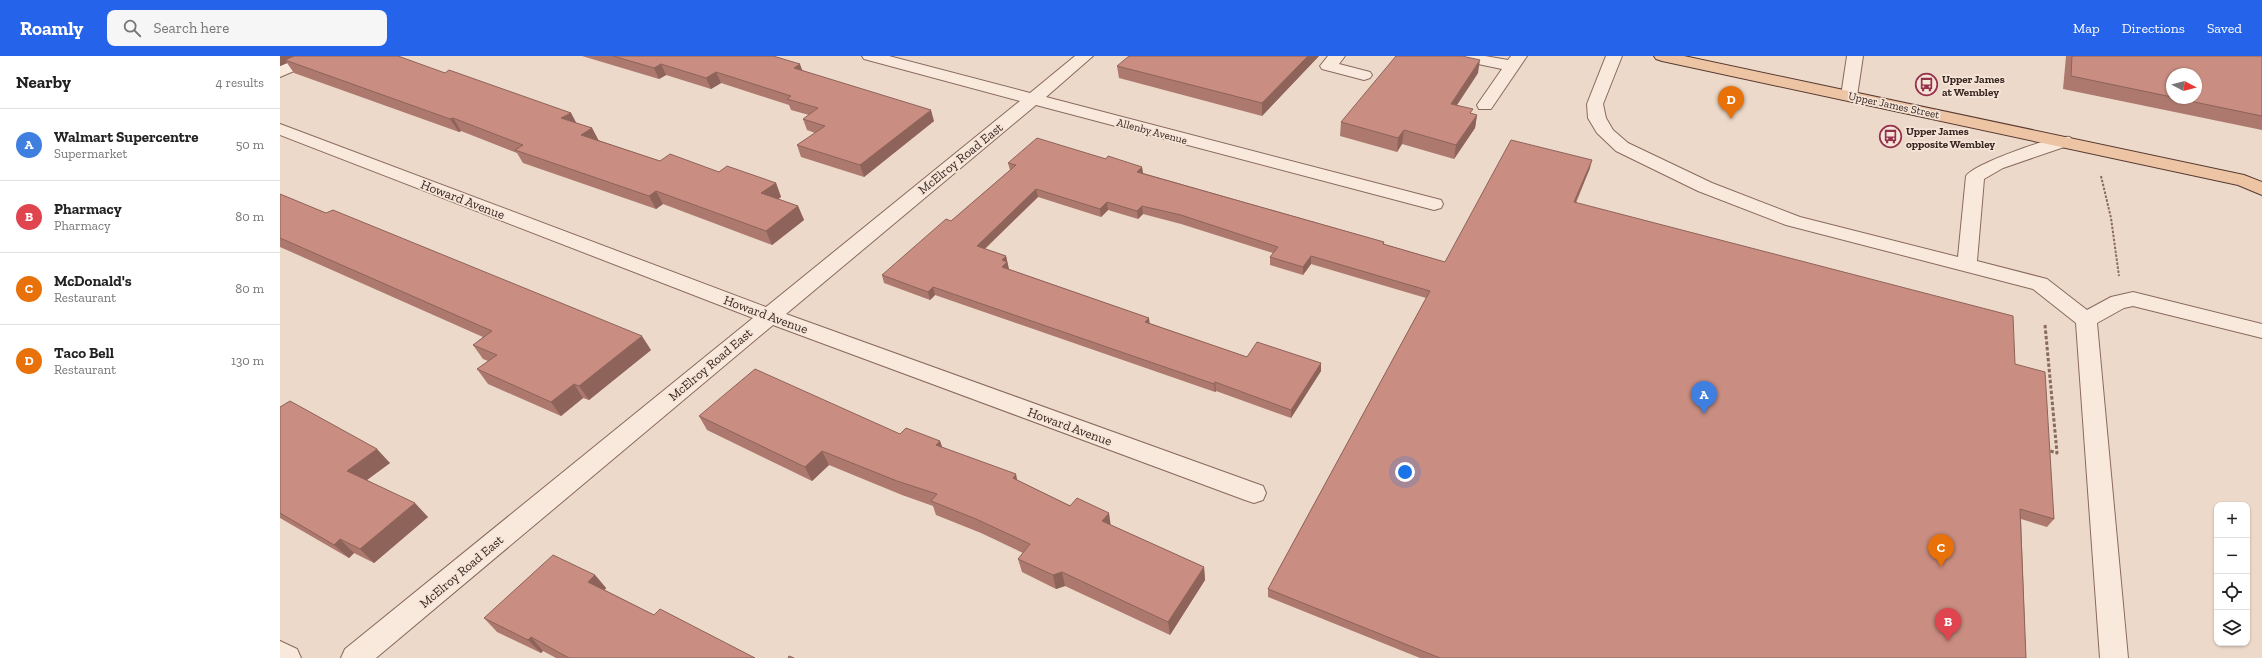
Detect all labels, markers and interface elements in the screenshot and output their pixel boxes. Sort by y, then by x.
search box [107,10,387,46]
text: Roamly [20,17,83,40]
icon: search [121,17,143,39]
text: Search here [153,19,229,37]
text: Map [2073,20,2100,37]
text: Directions [2122,20,2185,37]
text: Saved [2207,20,2242,37]
north arrow [2166,68,2202,104]
text: Nearby [16,72,71,92]
bus stop icon: Upper James at Wembley [1913,72,1939,98]
place label: Upper James at Wembley [1942,73,2005,99]
text: 4 results [216,75,264,90]
pin: D [1718,86,1744,119]
street label: Upper James Street [1847,89,1941,122]
street label: Allenby Avenue [1115,116,1189,147]
street label: McElroy Road East [915,120,1006,197]
bus stop icon: Upper James opposite Wembley [1877,124,1903,150]
place label: Upper James opposite Wembley [1906,125,1995,151]
text: Walmart Supercentre [54,128,199,146]
text: A [25,137,33,152]
text: 50 m [236,137,264,152]
text: Supermarket [54,146,127,161]
street label: Howard Avenue [419,177,507,222]
text: Pharmacy [54,200,122,218]
text: B [25,209,33,224]
text: 80 m [235,209,264,224]
text: Pharmacy [54,218,111,233]
text: McDonald's [54,272,132,290]
text: C [25,281,33,296]
text: 80 m [235,281,264,296]
text: Restaurant [54,290,116,305]
street label: Howard Avenue [722,292,810,337]
street label: McElroy Road East [665,325,755,404]
text: Taco Bell [54,344,114,362]
text: D [24,353,34,368]
text: 130 m [231,353,264,368]
text: Restaurant [54,362,116,377]
pin: A [1691,381,1717,414]
street label: Howard Avenue [1026,404,1114,449]
your location [1395,462,1415,482]
map controls [2214,502,2250,646]
button: + [2214,502,2250,538]
street label: McElroy Road East [416,532,506,611]
pin: C [1928,534,1954,567]
button: − [2214,538,2250,574]
button: locate [2214,574,2250,610]
pin: B [1935,608,1961,641]
button: layers [2214,610,2250,646]

